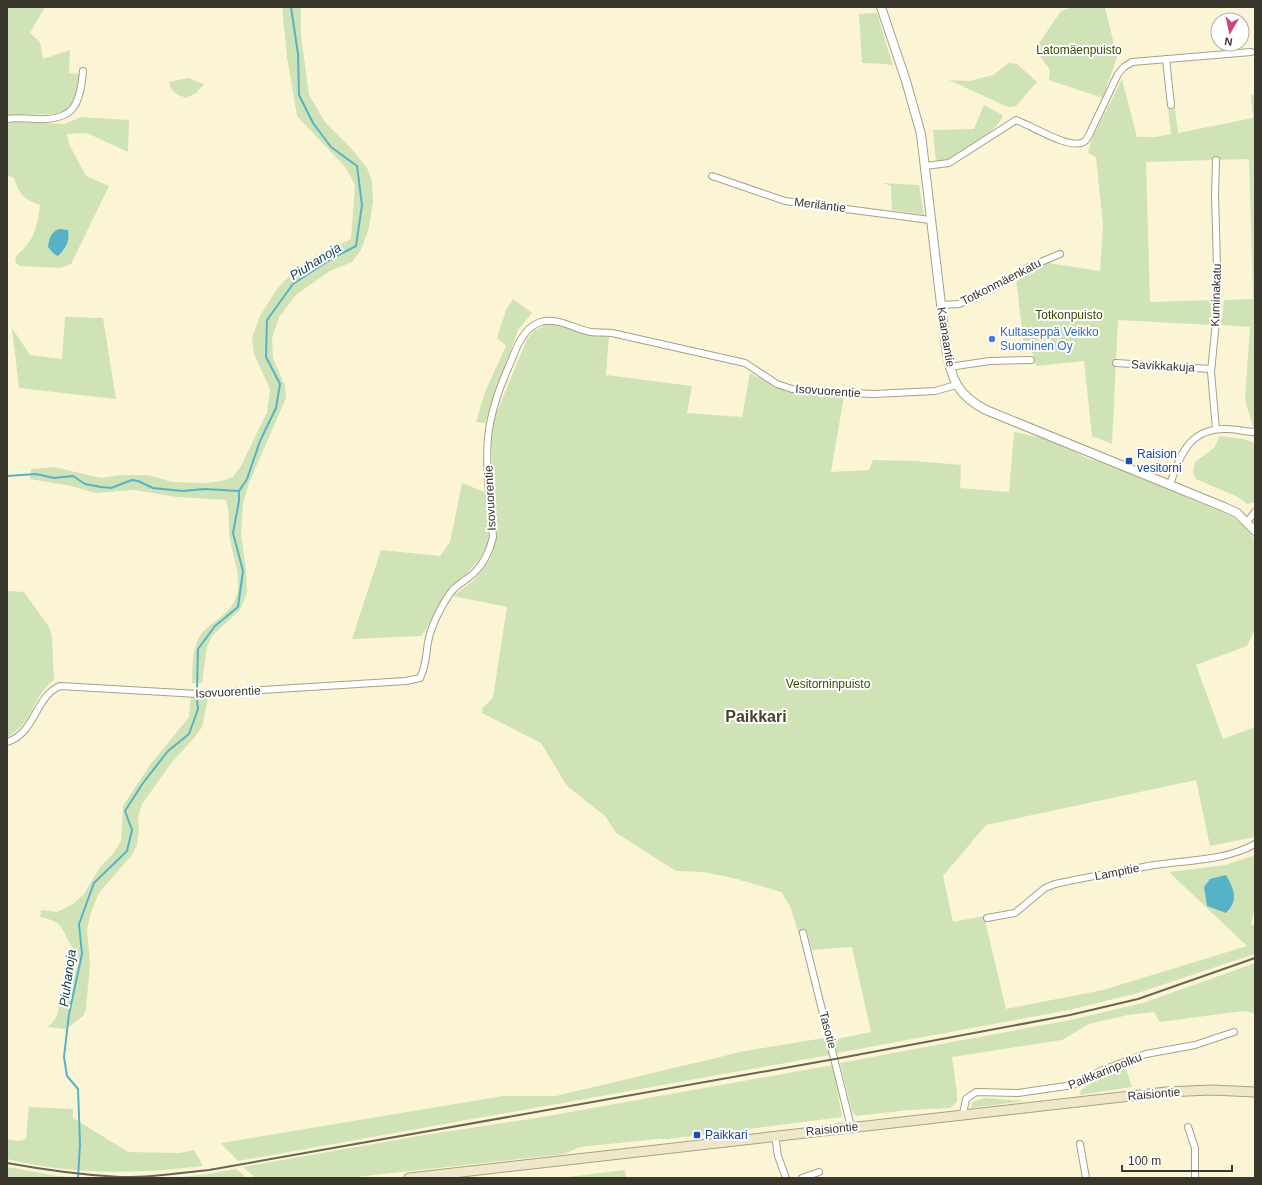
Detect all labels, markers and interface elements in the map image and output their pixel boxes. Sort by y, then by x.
north arrow [1210,12,1250,52]
text: N [1224,35,1233,48]
park label: Latomäenpuisto [1036,43,1122,57]
street label: Meriläntie [793,195,847,215]
water label: Piuhanoja [287,240,344,283]
street label: Totkonmäenkatu [959,256,1043,308]
street label: Kuminakatu [1208,263,1224,327]
street label: Kaanaantie [934,306,958,368]
park label: Totkonpuisto [1035,308,1103,322]
place label: Kultaseppä Veikko Suominen Oy [1000,325,1099,353]
marker: Kultaseppä Veikko Suominen Oy [987,334,997,344]
street label: Savikkakuja [1131,357,1196,375]
street label: Isovuorentie [795,382,861,400]
place label: Raision vesitorni [1137,447,1182,475]
marker: Raision vesitorni [1124,456,1134,466]
street label: Isovuorentie [481,465,499,531]
park label: Vesitorninpuisto [786,677,871,691]
street label: Isovuorentie [195,683,261,701]
district label: Paikkari [725,708,787,725]
street label: Lampitie [1093,861,1141,883]
water label: Piuhanoja [56,948,79,1008]
street label: Tasotie [816,1010,840,1050]
street label: Paikkarinpolku [1066,1050,1144,1092]
street label: Raisiontie [1127,1085,1181,1103]
street label: Raisiontie [805,1119,859,1139]
place label: Paikkari [705,1128,748,1142]
marker: Paikkari [692,1130,702,1140]
scale bar [1122,1147,1232,1173]
text: 100 m [1128,1154,1161,1168]

